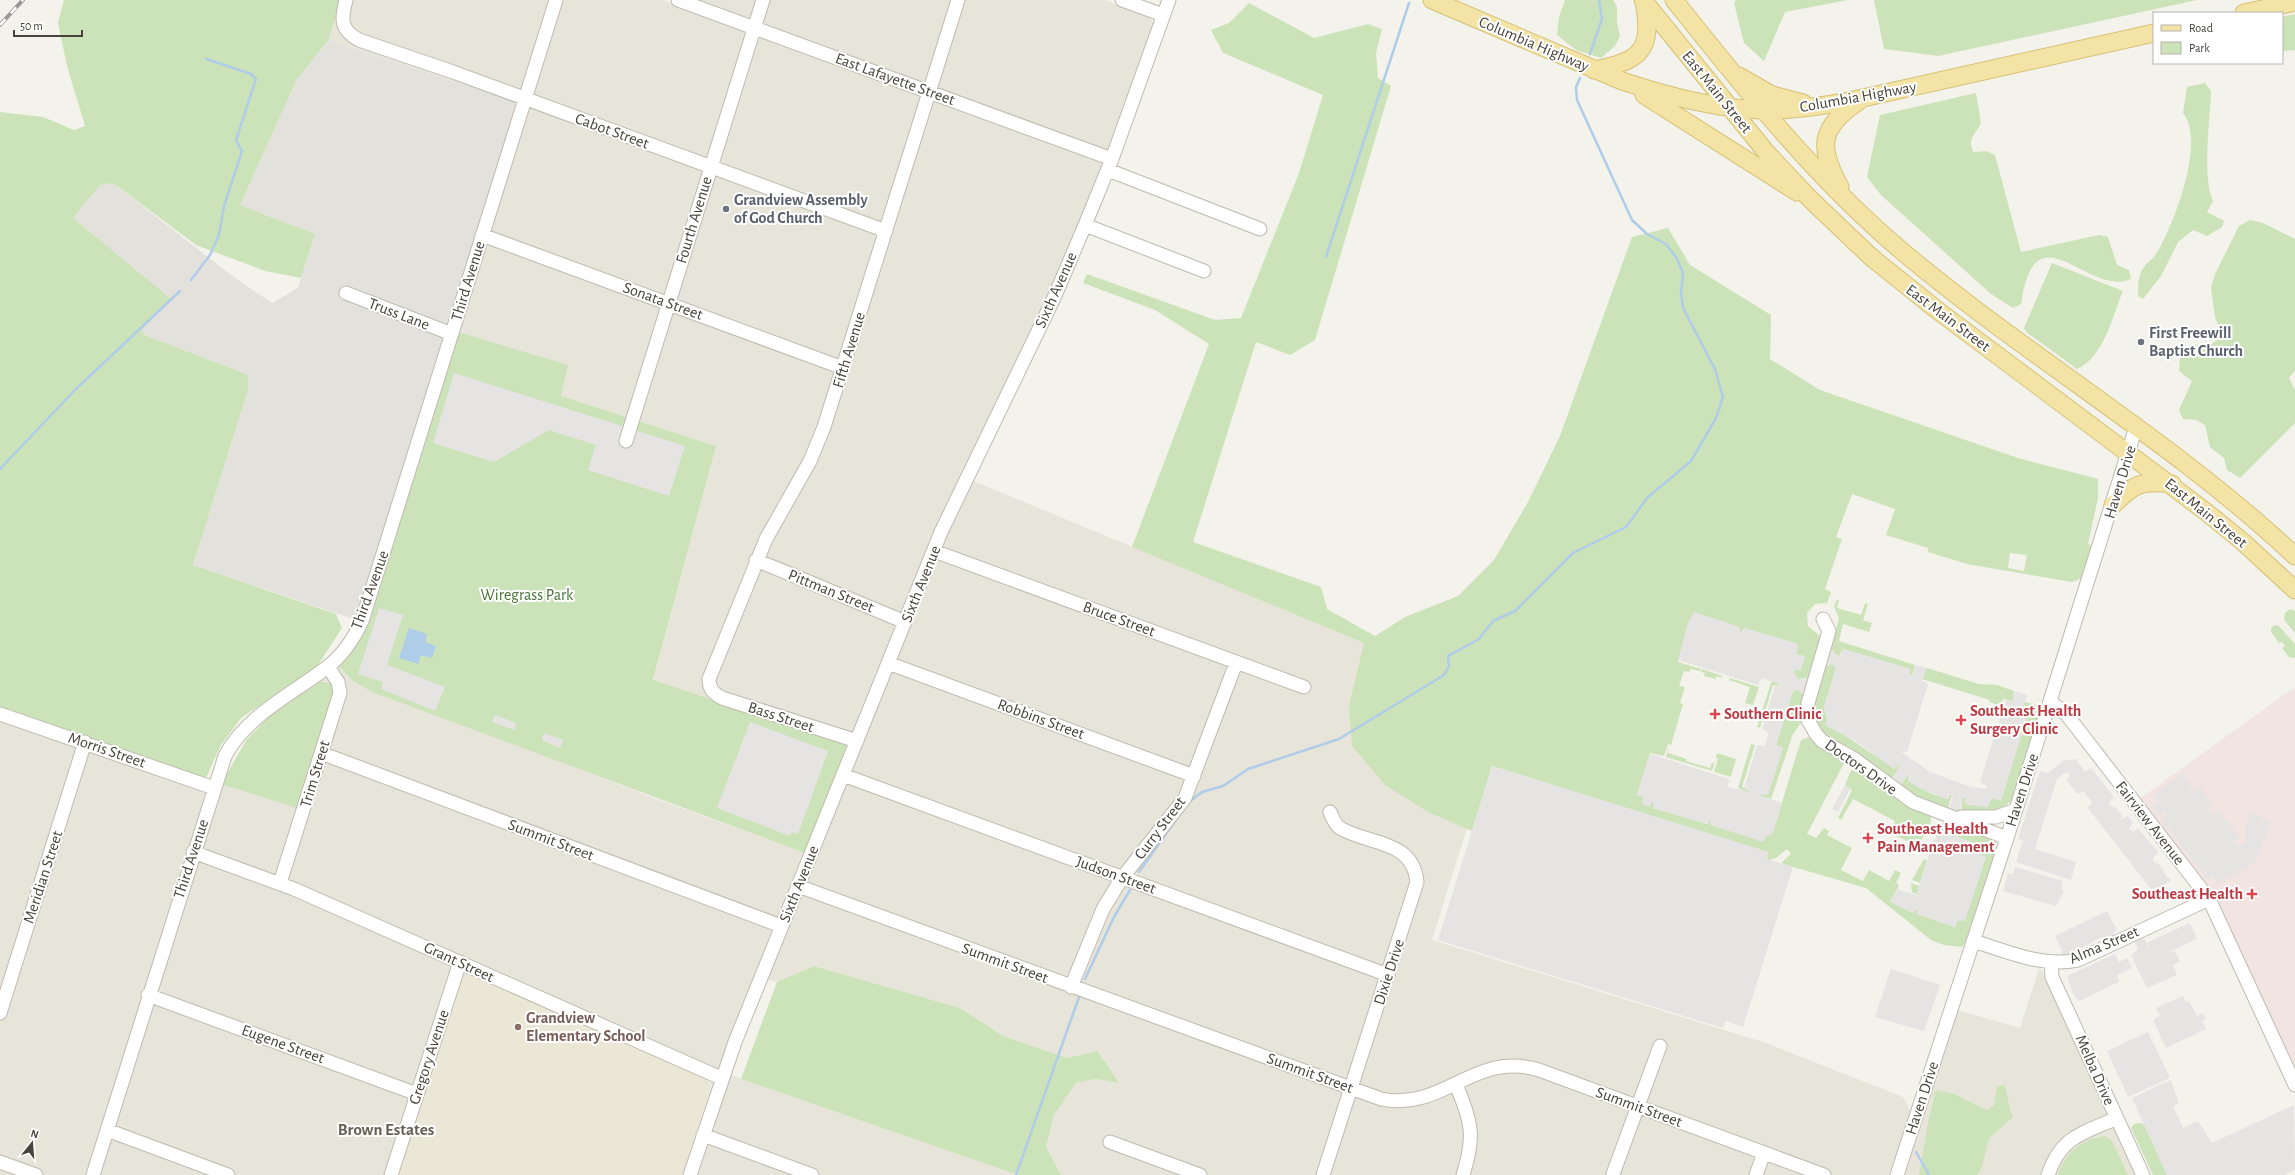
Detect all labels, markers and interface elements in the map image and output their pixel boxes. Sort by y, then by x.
scale bar [14,12,82,38]
legend [2153,12,2283,64]
street label: Columbia Highway [1476,14,1592,75]
text: 50 m [20,20,43,32]
text: Road [2189,22,2213,34]
text: Park [2189,42,2210,54]
street label: East Main Street [1679,48,1755,136]
street label: East Lafayette Street [833,50,957,109]
street label: Columbia Highway [1799,79,1918,116]
street label: Cabot Street [573,110,651,152]
street label: Fourth Avenue [673,175,715,265]
place label: Grandview Assembly of God Church [734,192,868,226]
marker: Grandview Assembly of God Church [721,204,731,214]
street label: Third Avenue [448,239,488,323]
street label: Sixth Avenue [1032,250,1080,330]
street label: Sonata Street [621,279,705,323]
street label: East Main Street [1903,281,1993,355]
street label: Truss Lane [366,295,432,333]
street label: Fifth Avenue [830,310,868,390]
place label: First Freewill Baptist Church [2149,325,2243,359]
marker: First Freewill Baptist Church [2136,337,2146,347]
street label: Haven Drive [2101,443,2139,521]
street label: East Main Street [2162,475,2250,551]
street label: Sixth Avenue [898,543,944,625]
street label: Third Avenue [348,548,392,632]
street label: Pittman Street [786,567,876,615]
park label: Wiregrass Park [481,587,574,603]
street label: Bruce Street [1081,599,1157,639]
street label: Robbins Street [996,696,1086,742]
street label: Bass Street [746,699,816,735]
place label: Southeast Health Surgery Clinic [1970,703,2081,738]
place label: Southern Clinic [1724,706,1821,722]
marker: Southern Clinic [1709,708,1721,720]
marker: Southeast Health Surgery Clinic [1955,714,1967,726]
street label: Morris Street [66,729,148,771]
street label: Doctors Drive [1822,736,1900,798]
street label: Trim Street [297,739,333,809]
street label: Haven Drive [2003,751,2041,829]
street label: Fairview Avenue [2113,778,2187,868]
street label: Curry Street [1131,794,1189,863]
street label: Summit Street [506,816,596,864]
street label: Third Avenue [171,817,211,901]
place label: Southeast Health Pain Management [1877,821,1995,855]
street label: Meridian Street [20,829,66,925]
marker: Southeast Health Pain Management [1862,832,1874,844]
street label: Sixth Avenue [776,843,822,925]
street label: Judson Street [1074,853,1158,897]
place label: Southeast Health [2132,886,2243,902]
marker: Southeast Health [2246,888,2258,900]
street label: Alma Street [2067,923,2141,967]
street label: Dixie Drive [1371,937,1407,1007]
street label: Grant Street [422,939,496,985]
street label: Summit Street [960,940,1050,986]
street label: Gregory Avenue [406,1008,453,1107]
place label: Grandview Elementary School [526,1010,646,1045]
street label: Eugene Street [240,1022,326,1066]
marker: Grandview Elementary School [513,1022,523,1032]
street label: Melba Drive [2072,1032,2118,1108]
street label: Summit Street [1265,1050,1355,1096]
street label: Haven Drive [1903,1059,1941,1137]
street label: Summit Street [1594,1084,1684,1130]
district label: Brown Estates [338,1121,435,1138]
north arrow [12,1123,52,1163]
text: N [30,1128,40,1140]

